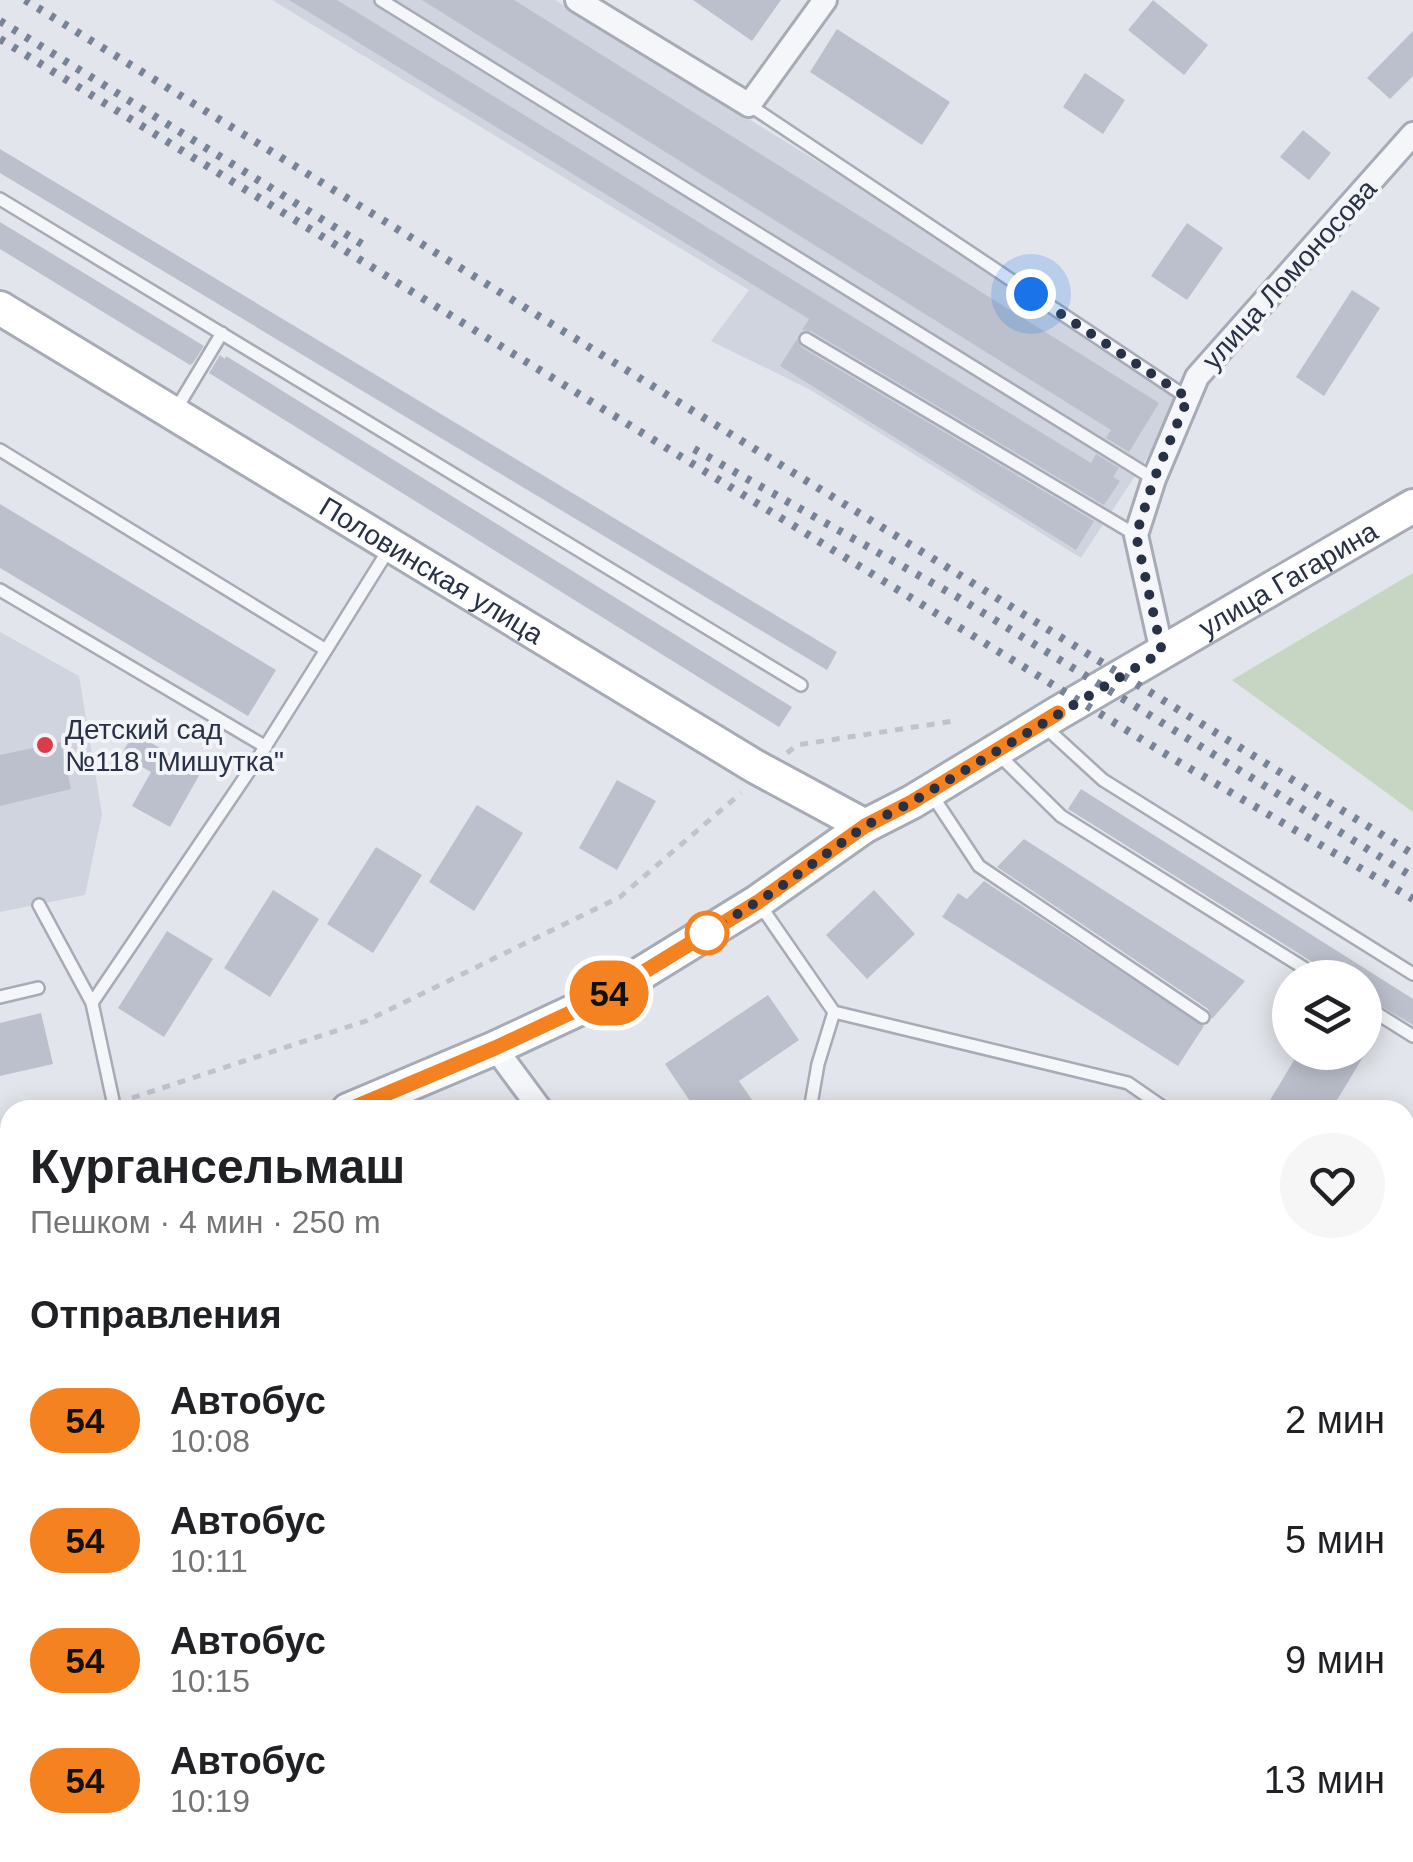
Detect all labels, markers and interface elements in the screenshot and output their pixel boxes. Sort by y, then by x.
street label: улица Ломоносова [1196,173,1383,376]
your location [1006,269,1056,319]
street label: Половинская улица [314,491,549,650]
street label: улица Гагарина [1193,515,1383,643]
place label: Детский сад №118 "Мишутка" [65,714,284,777]
marker: Детский сад №118 "Мишутка" [34,734,56,756]
unlabelled marker [686,912,728,954]
line badge: 54 [564,960,654,1026]
map controls [1272,960,1382,1070]
button: layers [1272,960,1382,1070]
text: 54 [590,974,628,1013]
button: heart [1280,1133,1385,1238]
text: Кургансельмаш [30,1140,405,1193]
text: Пешком · 4 мин · 250 m [30,1204,381,1240]
text: Отправления [30,1294,282,1336]
text: Автобус [170,1380,326,1422]
text: 2 мин [1285,1399,1385,1441]
text: 54 [66,1401,104,1440]
text: 10:08 [170,1423,250,1459]
text: Автобус [170,1500,326,1542]
text: 5 мин [1285,1519,1385,1561]
text: 54 [66,1521,104,1560]
text: 10:11 [170,1543,248,1579]
text: Автобус [170,1620,326,1662]
text: 9 мин [1285,1639,1385,1681]
text: 54 [66,1641,104,1680]
text: 10:15 [170,1663,250,1699]
text: Автобус [170,1740,326,1782]
text: 13 мин [1264,1759,1385,1801]
text: 54 [66,1761,104,1800]
text: 10:19 [170,1783,250,1819]

